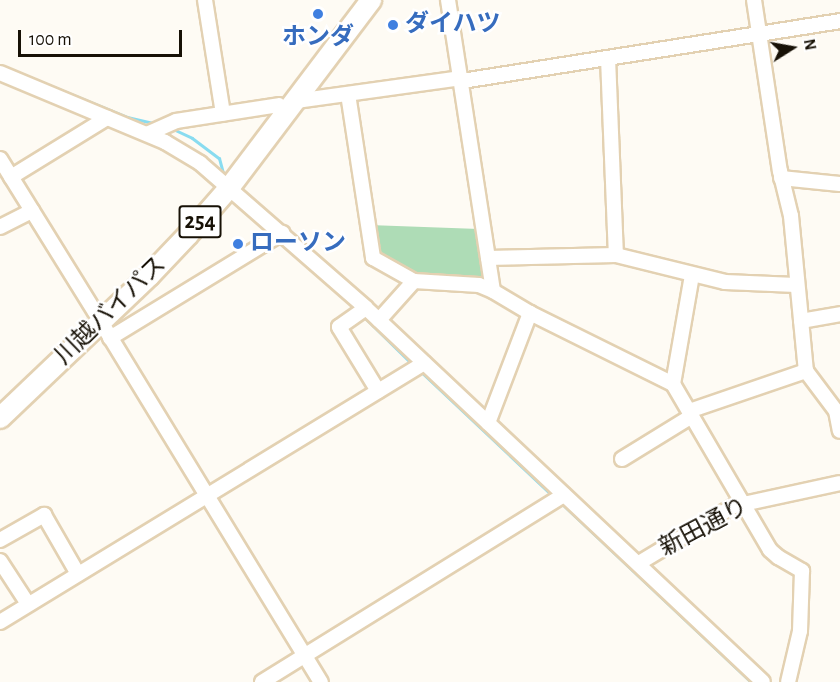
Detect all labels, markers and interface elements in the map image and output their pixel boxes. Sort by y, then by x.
marker: ホンダ [311,7,325,21]
place label: ダイハツ [405,11,501,39]
scale bar [21,18,184,56]
marker: ダイハツ [386,18,400,32]
north arrow [762,18,822,78]
place label: ホンダ [282,24,354,52]
text: 100 m [29,31,72,49]
text: N [801,38,819,52]
road number: 254 [178,203,222,241]
place label: ローソン [250,230,346,258]
marker: ローソン [231,237,245,251]
street label: 川越バイパス [49,251,173,371]
street label: 新田通り [655,493,753,563]

